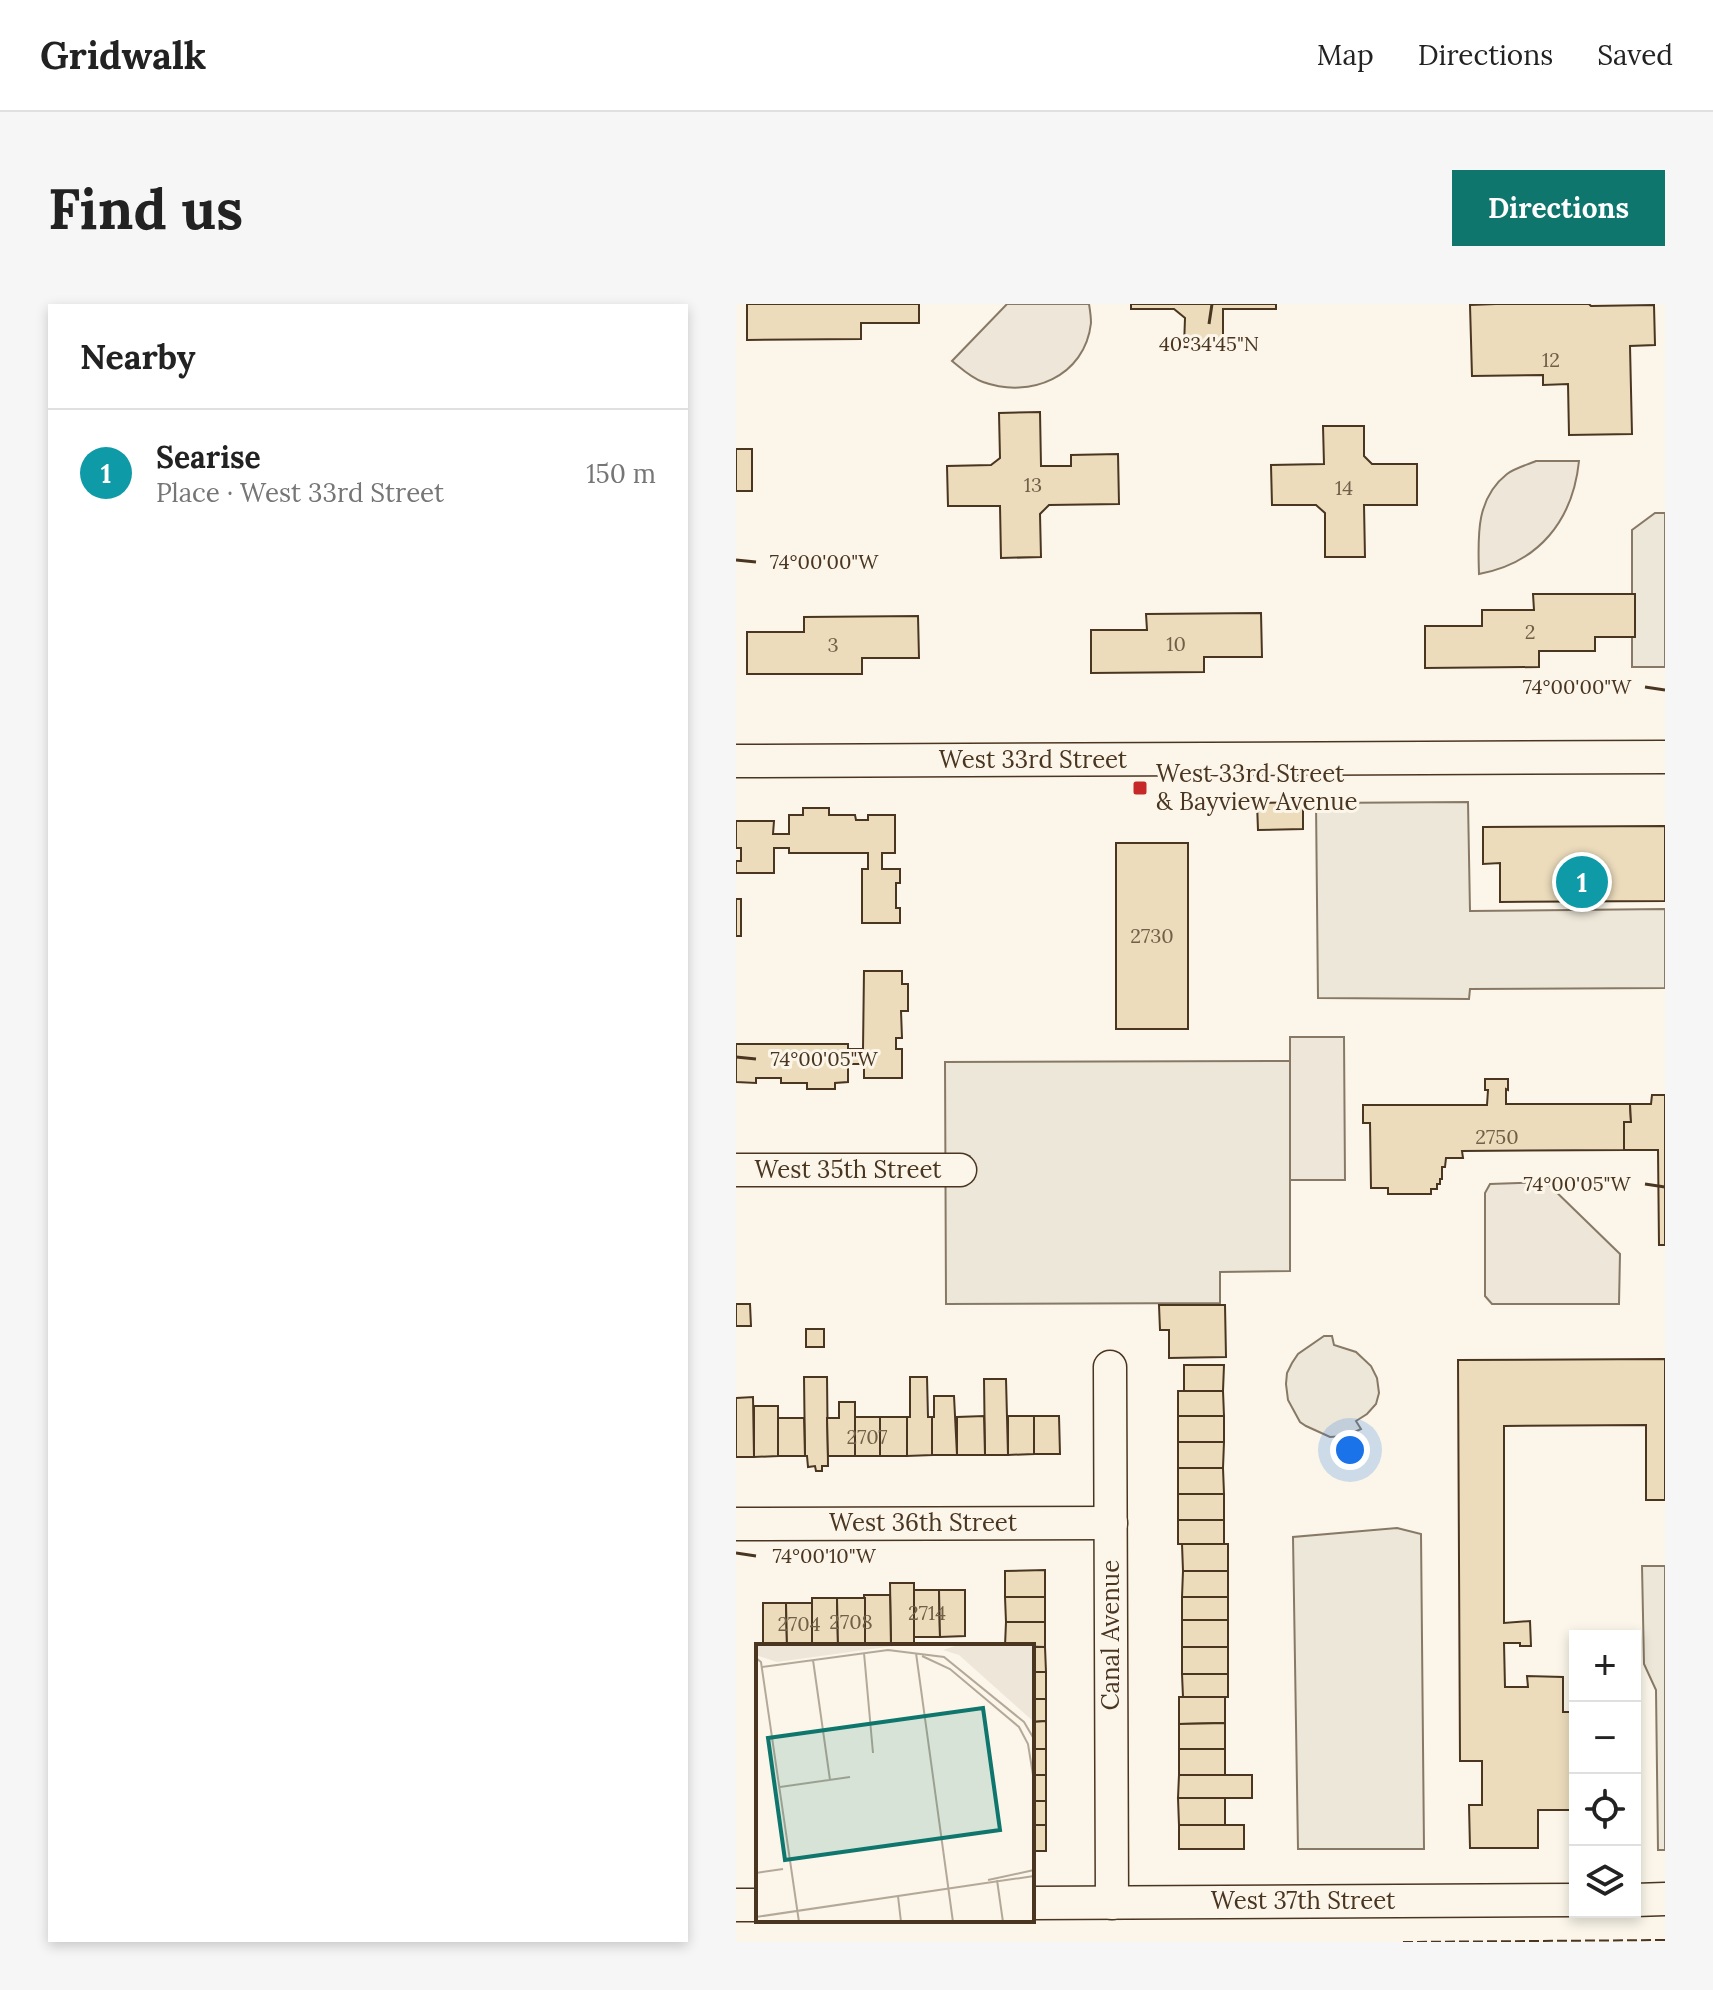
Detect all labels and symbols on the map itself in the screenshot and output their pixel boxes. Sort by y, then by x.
text: 40°34'45"N [1159,331,1259,356]
house number: 12 [1542,347,1560,372]
house number: 13 [1024,472,1042,497]
house number: 14 [1335,475,1353,500]
text: 74°00'00"W [770,549,879,574]
house number: 2 [1525,619,1535,644]
house number: 10 [1166,631,1186,656]
house number: 3 [827,632,839,657]
text: 74°00'00"W [1523,674,1632,699]
street label: West 33rd Street [939,744,1128,775]
place label: West 33rd Street & Bayview Avenue [1156,758,1358,817]
marker: West 33rd Street & Bayview Avenue [1131,779,1149,797]
pin: 1 [1556,852,1608,912]
house number: 2730 [1130,923,1174,948]
text: 74°00'05"W [771,1046,878,1071]
house number: 2750 [1475,1124,1519,1149]
street label: West 35th Street [754,1154,942,1185]
text: 74°00'05"W [1524,1171,1631,1196]
house number: 2707 [846,1424,888,1449]
your location [1330,1430,1370,1470]
street label: West 36th Street [829,1507,1018,1538]
text: 74°00'10"W [772,1543,877,1568]
street label: Canal Avenue [1095,1560,1126,1710]
house number: 2714 [908,1600,946,1625]
house number: 2708 [829,1609,873,1634]
house number: 2704 [777,1611,821,1636]
inset map [756,1644,1034,1922]
street label: West 37th Street [1211,1885,1396,1916]

